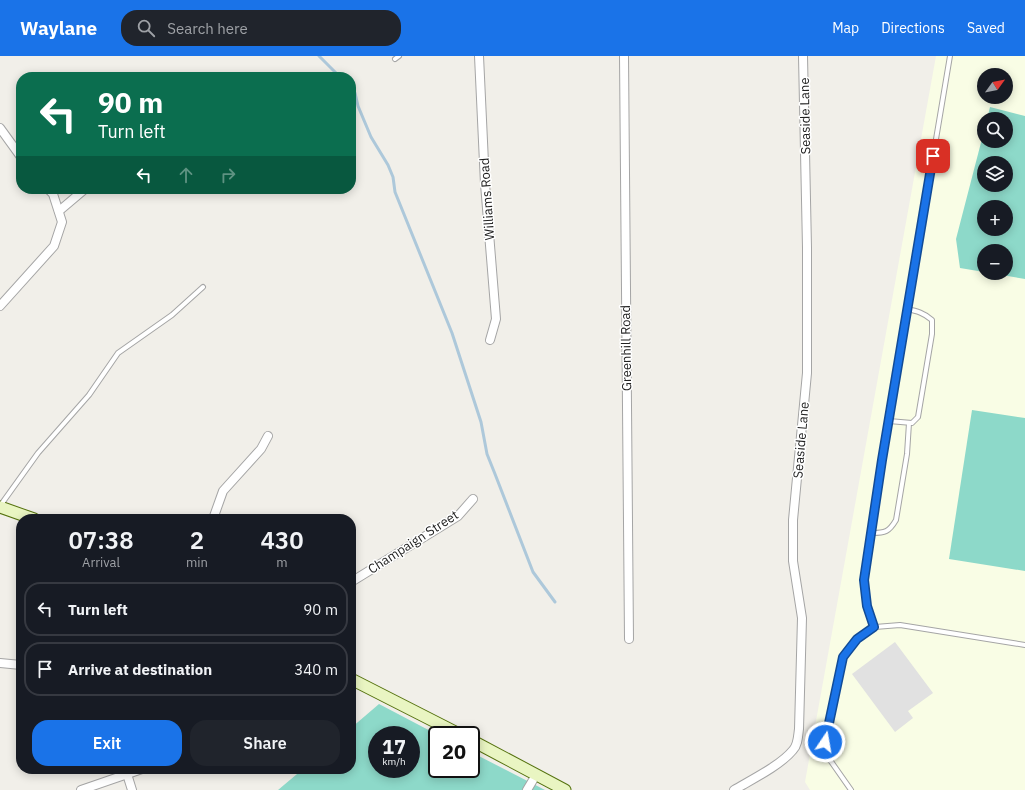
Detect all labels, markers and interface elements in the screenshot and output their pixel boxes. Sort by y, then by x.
search box [121,10,401,46]
text: Waylane [20,16,97,40]
icon: search [135,17,157,39]
text: Search here [167,19,248,38]
text: Map [832,19,859,37]
text: Directions [881,19,945,37]
text: Saved [967,19,1005,37]
north arrow [977,68,1013,104]
map controls [977,68,1013,280]
street label: Seaside Lane [796,77,814,155]
text: 90 m [98,84,163,121]
icon: left [32,88,84,140]
button: search [977,112,1013,148]
text: Turn left [98,120,166,143]
pin [916,139,950,173]
icon: arrive [922,145,944,167]
button: layers [977,156,1013,192]
street label: Williams Road [476,157,498,241]
icon: left [133,164,155,186]
icon: ahead [175,164,197,186]
icon: right [217,164,239,186]
button: + [977,200,1013,236]
button: − [977,244,1013,280]
street label: Greenhill Road [617,305,635,391]
street label: Seaside Lane [789,401,813,479]
street label: Champaign Street [365,506,461,578]
text: 07:38 [68,524,134,556]
text: 2 [190,524,204,556]
text: 430 [260,524,304,556]
text: Arrival [82,554,120,571]
text: min [186,554,208,571]
text: m [276,554,288,571]
icon: left [34,598,56,620]
text: Turn left [68,600,128,619]
text: 90 m [303,600,338,619]
icon: arrive [34,658,56,680]
text: Arrive at destination [68,660,212,679]
text: 340 m [294,660,338,679]
button: Exit [32,720,182,766]
button: Share [190,720,340,766]
position arrow [804,721,846,763]
speed limit sign: 20 [428,726,480,778]
text: 17 [382,733,406,760]
text: km/h [382,755,406,768]

